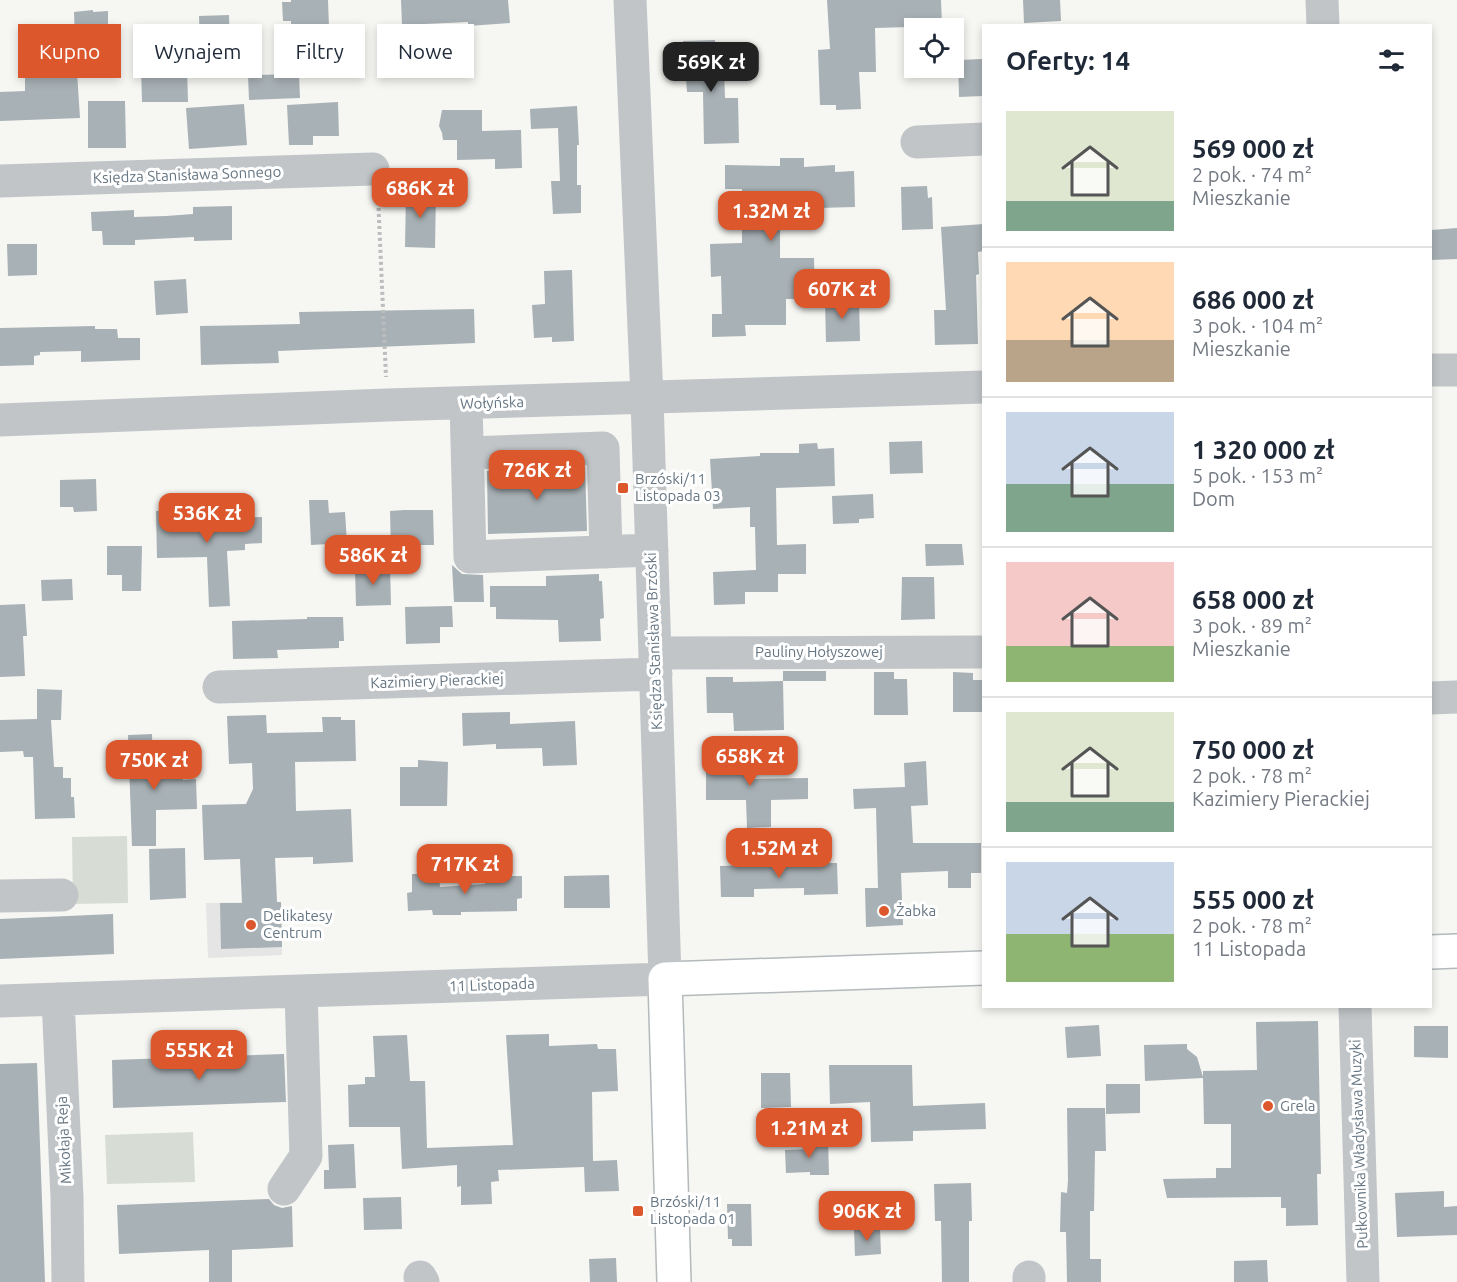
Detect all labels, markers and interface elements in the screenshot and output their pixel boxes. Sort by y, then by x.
map controls [904,18,964,78]
button: locate [904,18,964,78]
chip: Kupno [18,24,121,78]
chip: Wynajem [133,24,262,78]
chip: Filtry [274,24,365,78]
chip: Nowe [377,24,474,78]
pin: 569K zł [656,42,766,93]
icon: filters [1375,44,1408,77]
text: Oferty: 14 [1006,46,1130,75]
text: 569K zł [677,50,745,73]
text: 569 000 zł [1192,134,1314,163]
icon: home [1054,135,1126,207]
street label: Księdza Stanisława Sonnego [92,163,282,186]
text: 2 pok. · 74 m² [1192,163,1312,186]
pin: 686K zł [365,168,475,219]
text: 686K zł [386,176,454,199]
text: Mieszkanie [1192,186,1291,209]
pin: 1.32M zł [709,191,833,242]
text: 1.32M zł [732,199,810,222]
pin: 607K zł [787,269,897,320]
text: 607K zł [808,277,876,300]
text: 686 000 zł [1192,285,1314,314]
icon: home [1054,286,1126,358]
text: 3 pok. · 104 m² [1192,314,1323,337]
text: Mieszkanie [1192,337,1291,360]
street label: Wołyńska [460,393,524,412]
text: 1 320 000 zł [1192,435,1335,464]
icon: home [1054,436,1126,508]
pin: 726K zł [482,450,592,501]
text: 726K zł [503,458,571,481]
text: 5 pok. · 153 m² [1192,464,1323,487]
place label: Brzóski/11 Listopada 03 [635,470,721,504]
marker: Brzóski/11 Listopada 03 [616,481,630,495]
text: Dom [1192,487,1235,510]
pin: 536K zł [152,493,262,544]
text: 536K zł [173,501,241,524]
pin: 586K zł [318,535,428,586]
text: 586K zł [339,543,407,566]
street label: Księdza Stanisława Brzóski [642,552,665,730]
text: 658 000 zł [1192,585,1314,614]
icon: home [1054,586,1126,658]
text: 3 pok. · 89 m² [1192,614,1312,637]
text: Mieszkanie [1192,637,1291,660]
street label: Pauliny Hołyszowej [755,643,883,660]
street label: Kazimiery Pierackiej [370,670,504,691]
text: 750 000 zł [1192,735,1314,764]
pin: 658K zł [695,736,805,787]
icon: home [1054,736,1126,808]
pin: 750K zł [99,740,209,791]
text: 658K zł [716,744,784,767]
text: 750K zł [120,748,188,771]
text: 2 pok. · 78 m² [1192,764,1312,787]
text: Kazimiery Pierackiej [1192,787,1370,810]
pin: 1.52M zł [717,828,841,879]
text: 1.52M zł [740,836,818,859]
pin: 717K zł [410,844,520,895]
text: 717K zł [431,852,499,875]
text: 555 000 zł [1192,885,1314,914]
icon: home [1054,886,1126,958]
place label: Żabka [896,902,936,919]
marker: Żabka [877,904,891,918]
place label: Delikatesy Centrum [263,907,333,941]
text: 2 pok. · 78 m² [1192,914,1312,937]
marker: Delikatesy Centrum [244,918,258,932]
text: 11 Listopada [1192,937,1306,960]
street label: 11 Listopada [449,975,535,994]
pin: 555K zł [144,1030,254,1081]
text: 555K zł [165,1038,233,1061]
street label: Pułkownika Władysława Muzyki [1346,1039,1371,1249]
street label: Mikołaja Reja [53,1096,74,1185]
place label: Grela [1280,1097,1316,1114]
marker: Grela [1261,1099,1275,1113]
pin: 1.21M zł [747,1108,871,1159]
text: 1.21M zł [770,1116,848,1139]
pin: 906K zł [812,1191,922,1242]
place label: Brzóski/11 Listopada 01 [650,1193,736,1227]
text: 906K zł [833,1199,901,1222]
marker: Brzóski/11 Listopada 01 [631,1204,645,1218]

